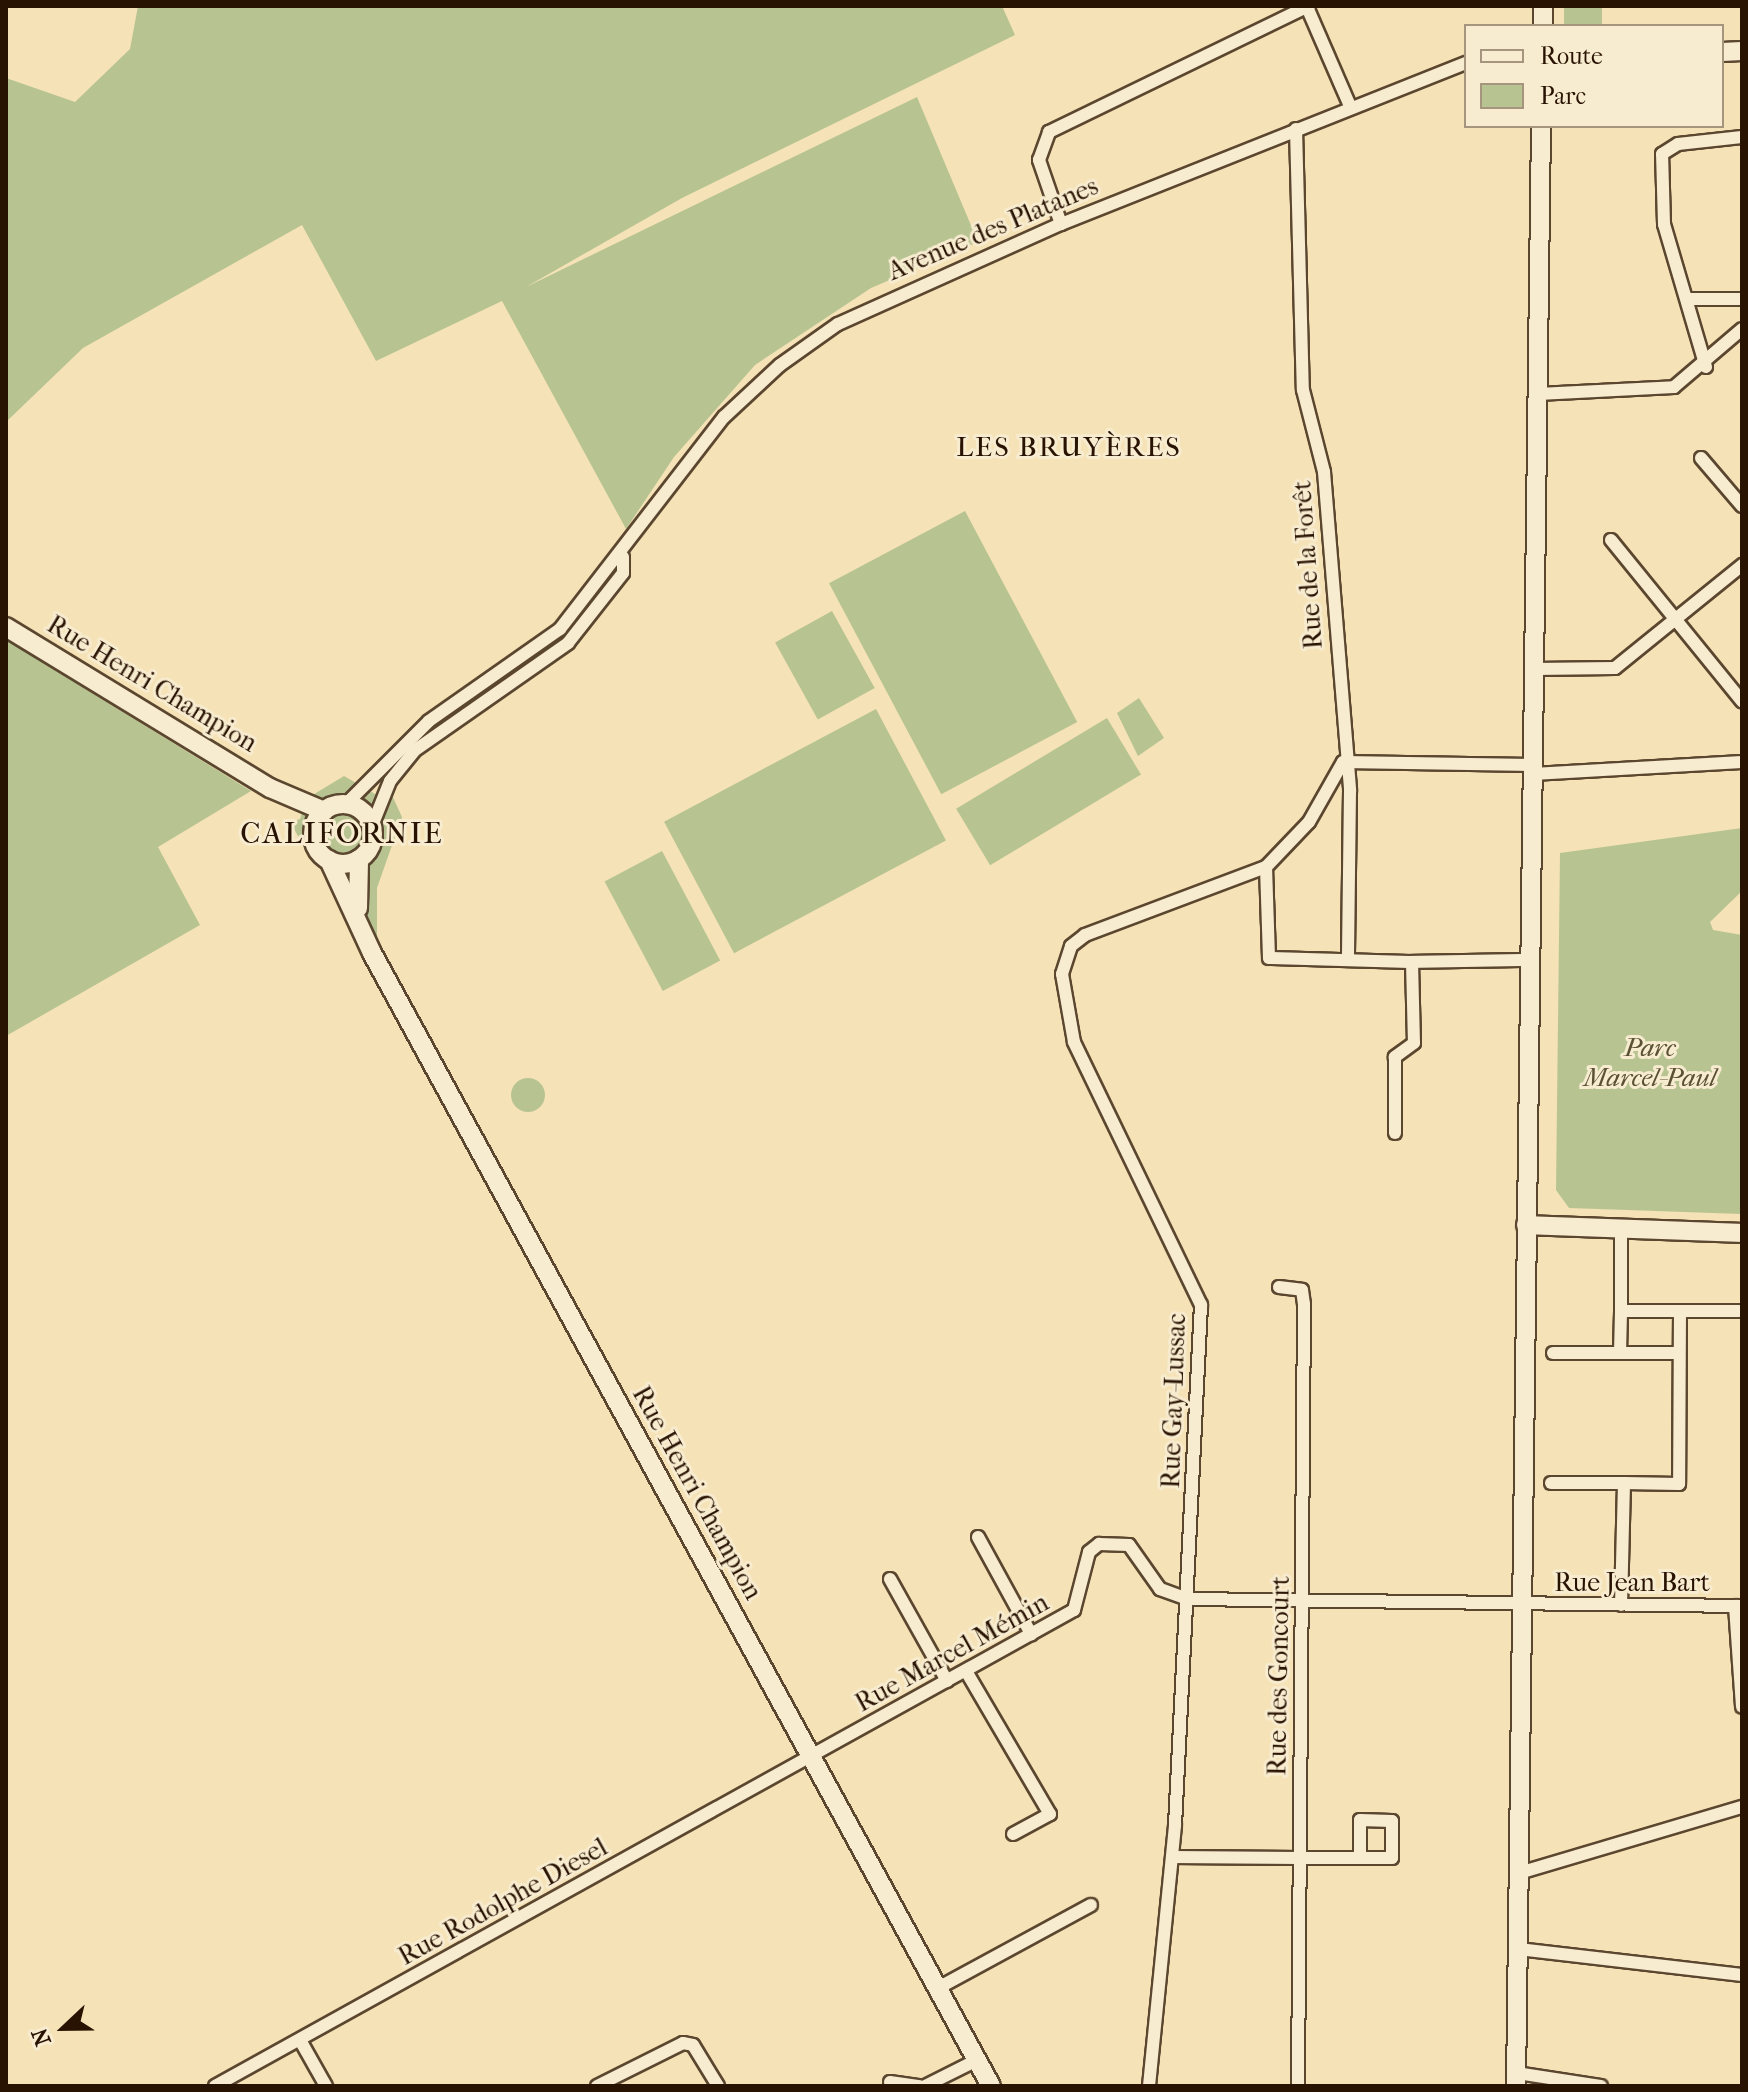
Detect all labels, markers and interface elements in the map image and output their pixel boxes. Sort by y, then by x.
legend [1464,24,1724,128]
text: Route [1540,42,1603,70]
text: Parc [1540,82,1586,110]
street label: Avenue des Platanes [883,171,1103,287]
district label: LES BRUYÈRES [956,430,1182,464]
street label: Rue de la Forêt [1287,480,1329,650]
street label: Rue Henri Champion [41,609,263,759]
district label: CALIFORNIE [240,816,444,852]
park label: Parc Marcel-Paul [1584,1032,1716,1094]
street label: Rue Gay-Lussac [1155,1313,1193,1489]
street label: Rue Henri Champion [625,1381,769,1605]
street label: Rue Jean Bart [1554,1567,1710,1599]
street label: Rue des Goncourt [1262,1576,1296,1776]
street label: Rue Marcel Mémin [850,1587,1054,1719]
street label: Rue Rodolphe Diesel [393,1832,613,1972]
north arrow [24,1988,104,2068]
text: N [27,2024,57,2050]

